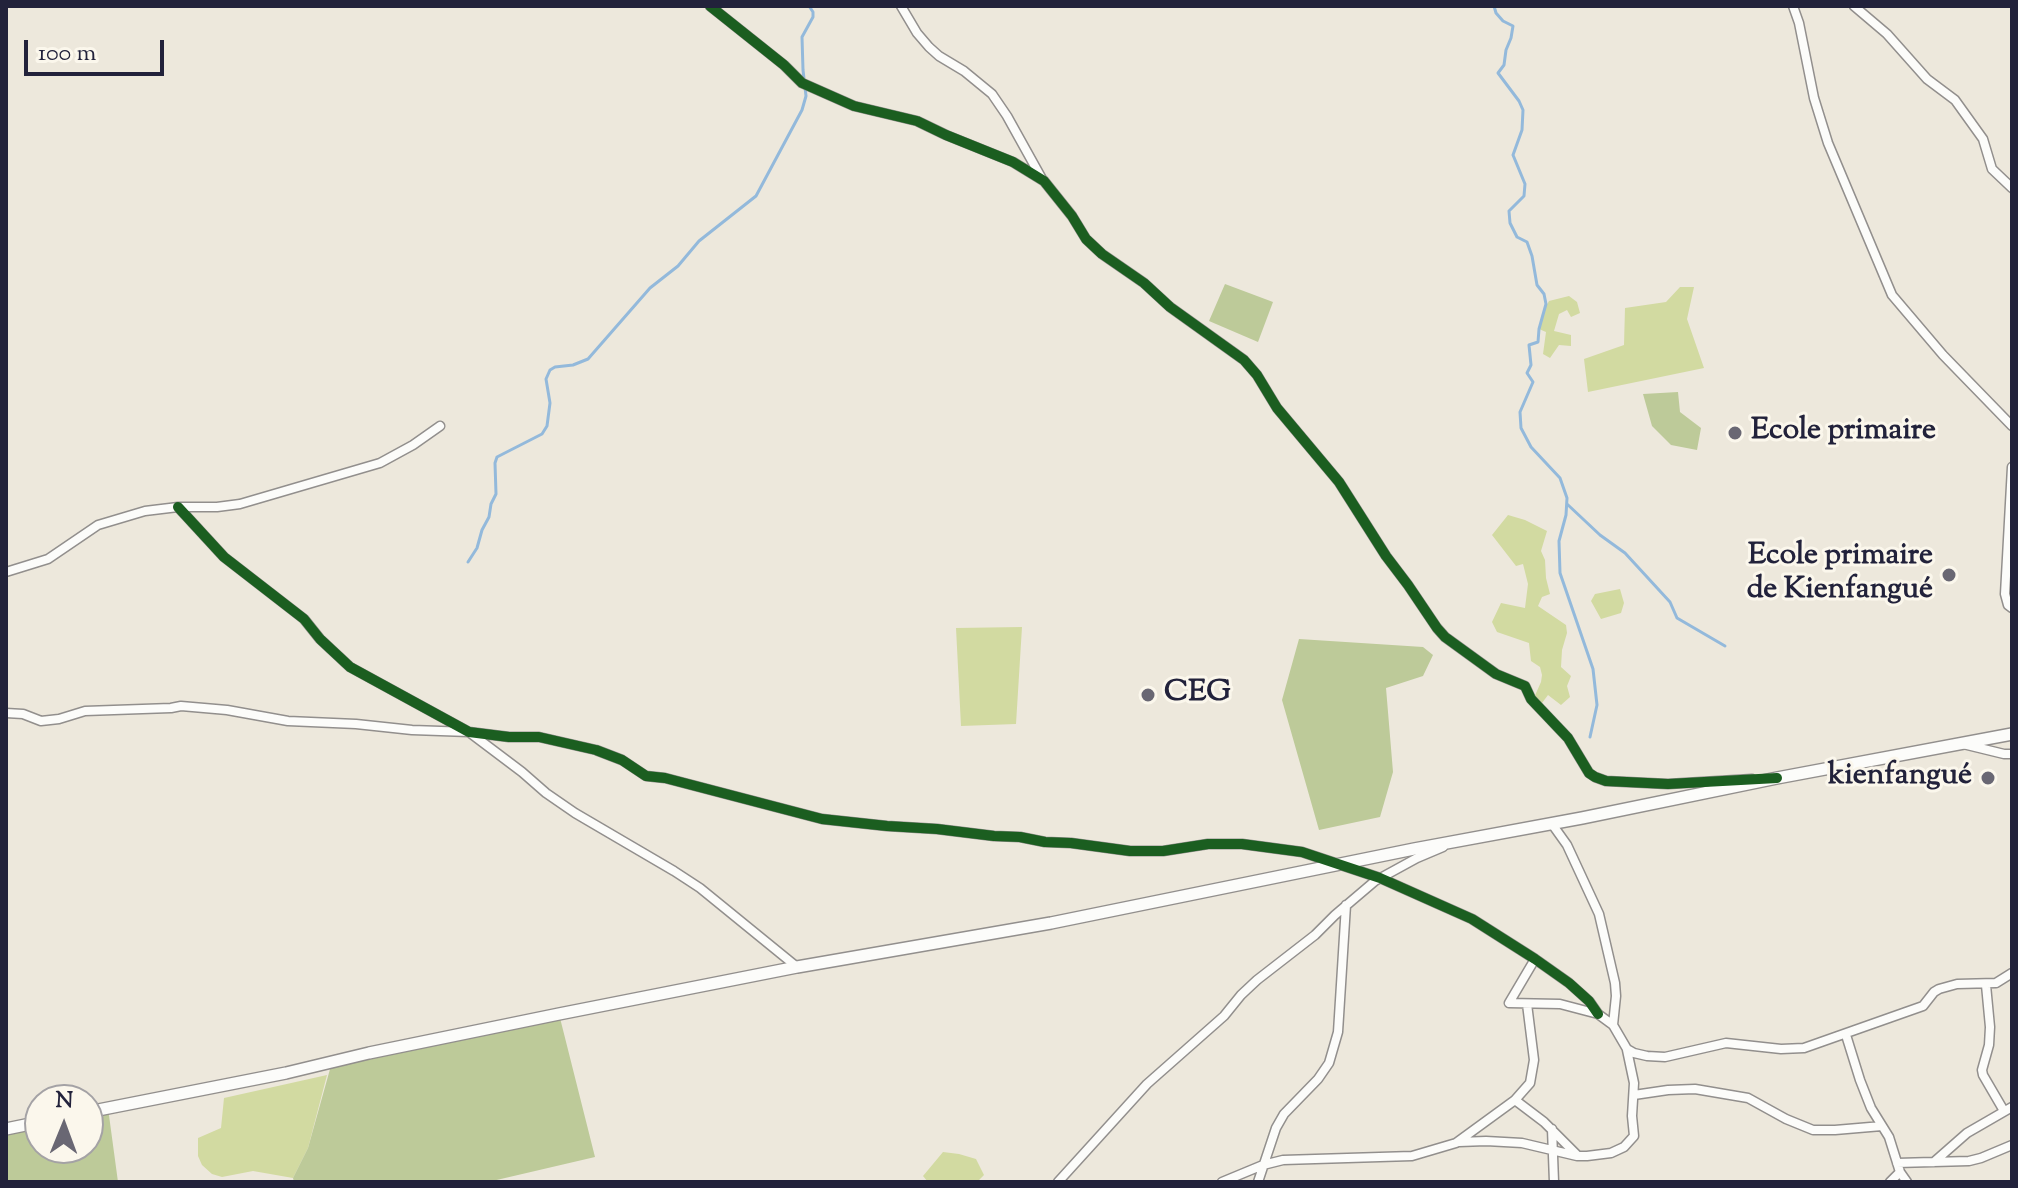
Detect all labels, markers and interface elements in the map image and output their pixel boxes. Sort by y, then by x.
scale bar [28,24,168,74]
text: 100 m [38,37,96,71]
place label: Ecole primaire [1751,415,1936,451]
marker: Ecole primaire [1726,424,1744,442]
place label: Ecole primaire de Kienfangué [1747,540,1933,610]
marker: Ecole primaire de Kienfangué [1940,566,1958,584]
place label: CEG [1164,677,1231,713]
marker: CEG [1139,686,1157,704]
place label: kienfangué [1828,760,1972,796]
marker: kienfangué [1979,769,1997,787]
north arrow [24,1084,104,1164]
text: N [55,1086,73,1118]

